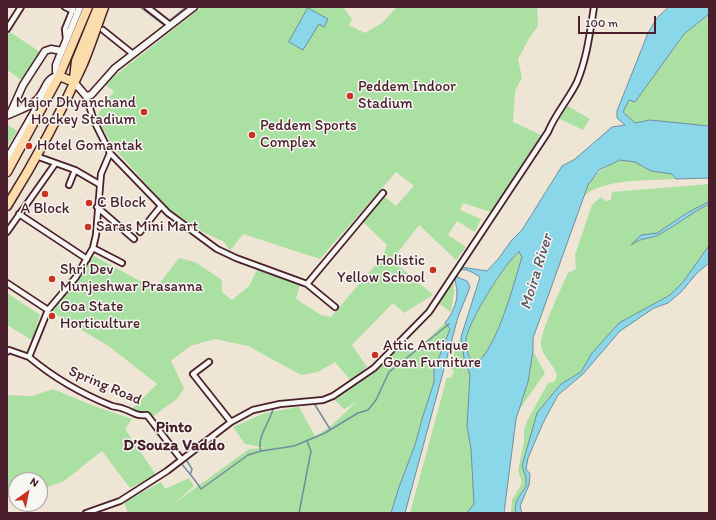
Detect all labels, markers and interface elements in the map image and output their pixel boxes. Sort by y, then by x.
scale bar [580,8,658,34]
text: 100 m [585,16,618,30]
place label: Peddem Indoor Stadium [358,78,456,113]
marker: Peddem Indoor Stadium [345,91,355,101]
place label: Major Dhyanchand Hockey Stadium [16,94,136,129]
marker: Major Dhyanchand Hockey Stadium [139,107,149,117]
place label: Peddem Sports Complex [260,117,357,152]
marker: Peddem Sports Complex [247,130,257,140]
place label: Hotel Gomantak [37,137,143,155]
marker: Hotel Gomantak [24,141,34,151]
marker: A Block [40,189,50,199]
place label: C Block [97,194,146,212]
marker: C Block [84,198,94,208]
place label: A Block [20,200,70,218]
place label: Saras Mini Mart [96,218,198,236]
marker: Saras Mini Mart [83,222,93,232]
water label: Moira River [516,232,558,312]
place label: Holistic Yellow School [337,252,425,287]
place label: Shri Dev Munjeshwar Prasanna [60,261,203,296]
marker: Holistic Yellow School [428,265,438,275]
marker: Shri Dev Munjeshwar Prasanna [47,274,57,284]
place label: Goa State Horticulture [60,298,140,333]
marker: Goa State Horticulture [47,311,57,321]
place label: Attic Antique Goan Furniture [383,337,481,372]
marker: Attic Antique Goan Furniture [370,350,380,360]
street label: Spring Road [66,363,144,409]
district label: Pinto D’Souza Vaddo [123,418,225,456]
north arrow [8,472,48,512]
text: N [28,475,41,490]

